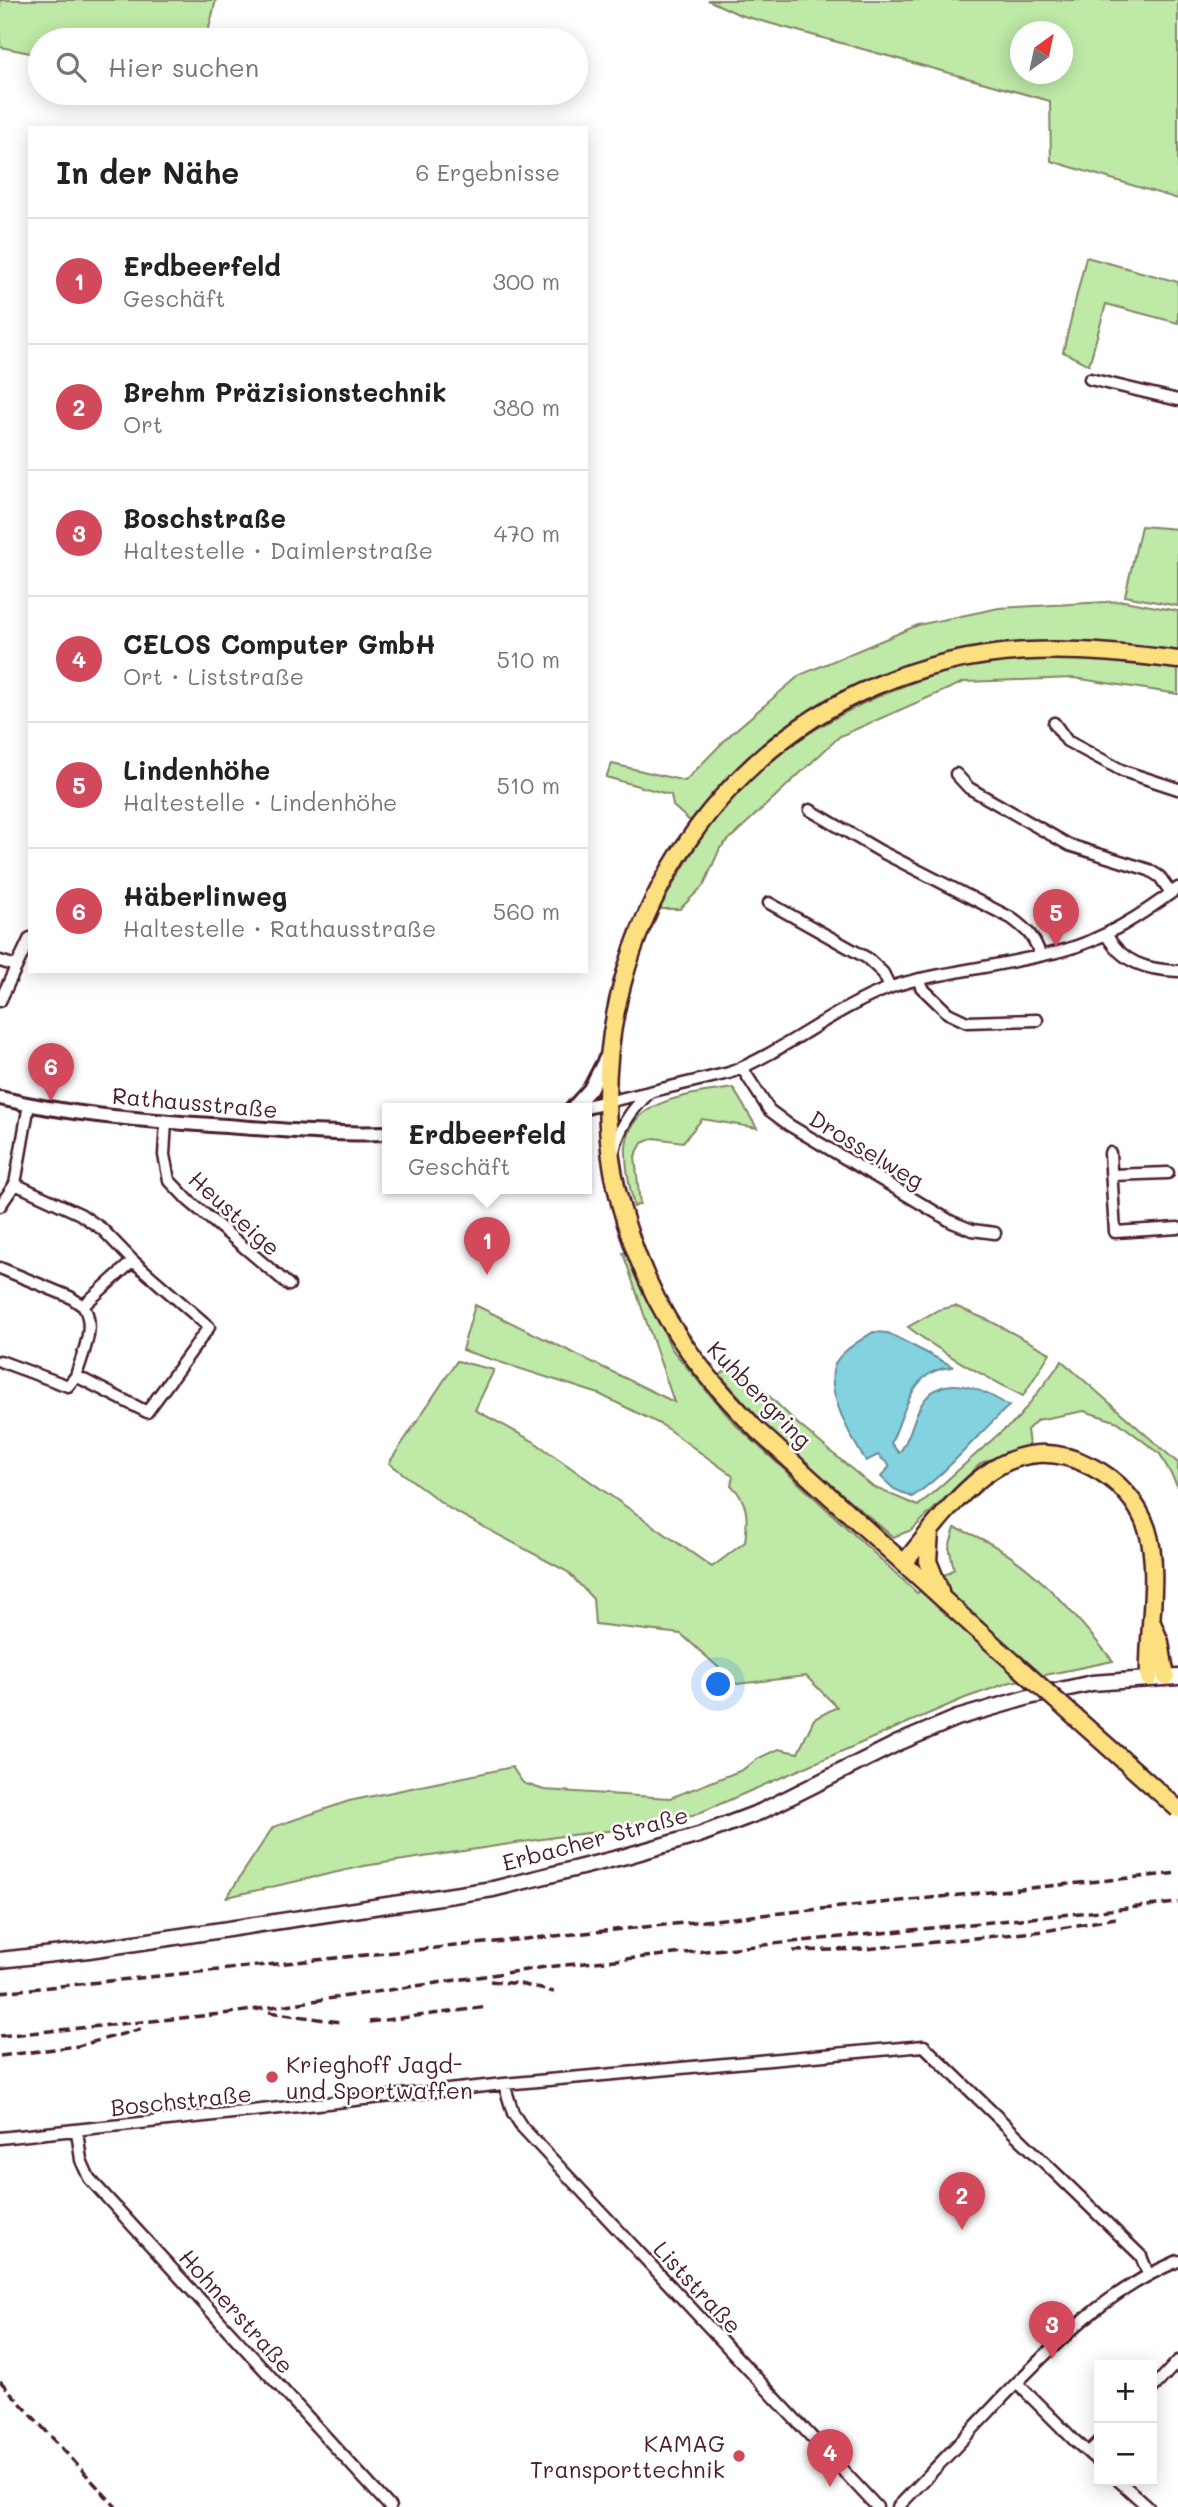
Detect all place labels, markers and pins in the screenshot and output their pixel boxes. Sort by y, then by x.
pin: 5 [1033,889,1079,947]
pin: 6 [28,1043,74,1101]
pin: 1 [464,1217,510,1275]
place label: Krieghoff Jagd- und Sportwaffen [286,2049,473,2105]
marker: Krieghoff Jagd- und Sportwaffen [264,2069,280,2085]
pin: 2 [939,2172,985,2230]
pin: 3 [1029,2301,1075,2359]
place label: KAMAG Transporttechnik [530,2428,725,2484]
pin: 4 [807,2429,853,2487]
marker: KAMAG Transporttechnik [731,2448,747,2464]

